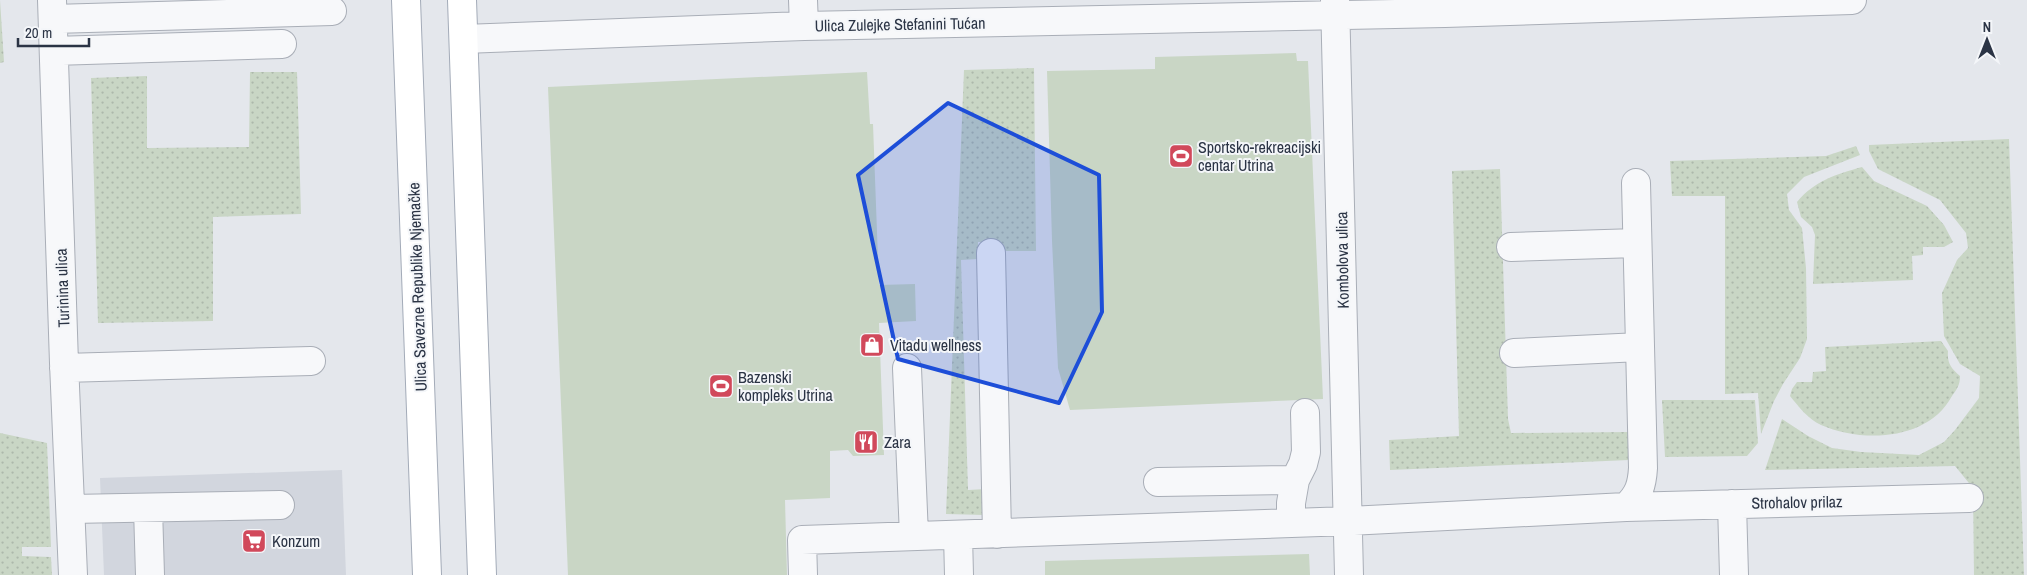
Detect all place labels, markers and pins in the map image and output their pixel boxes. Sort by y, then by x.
place label: Sportsko-rekreacijski centar Utrina [1198,136,1321,176]
sports icon: Sportsko-rekreacijski centar Utrina [1168,143,1194,169]
shop icon: Vitadu wellness [859,332,885,358]
place label: Vitadu wellness [890,334,982,356]
place label: Bazenski kompleks Utrina [738,366,833,406]
sports icon: Bazenski kompleks Utrina [708,373,734,399]
restaurant icon: Zara [853,429,879,455]
place label: Zara [884,431,912,453]
supermarket icon: Konzum [241,528,267,554]
place label: Konzum [272,530,320,552]

